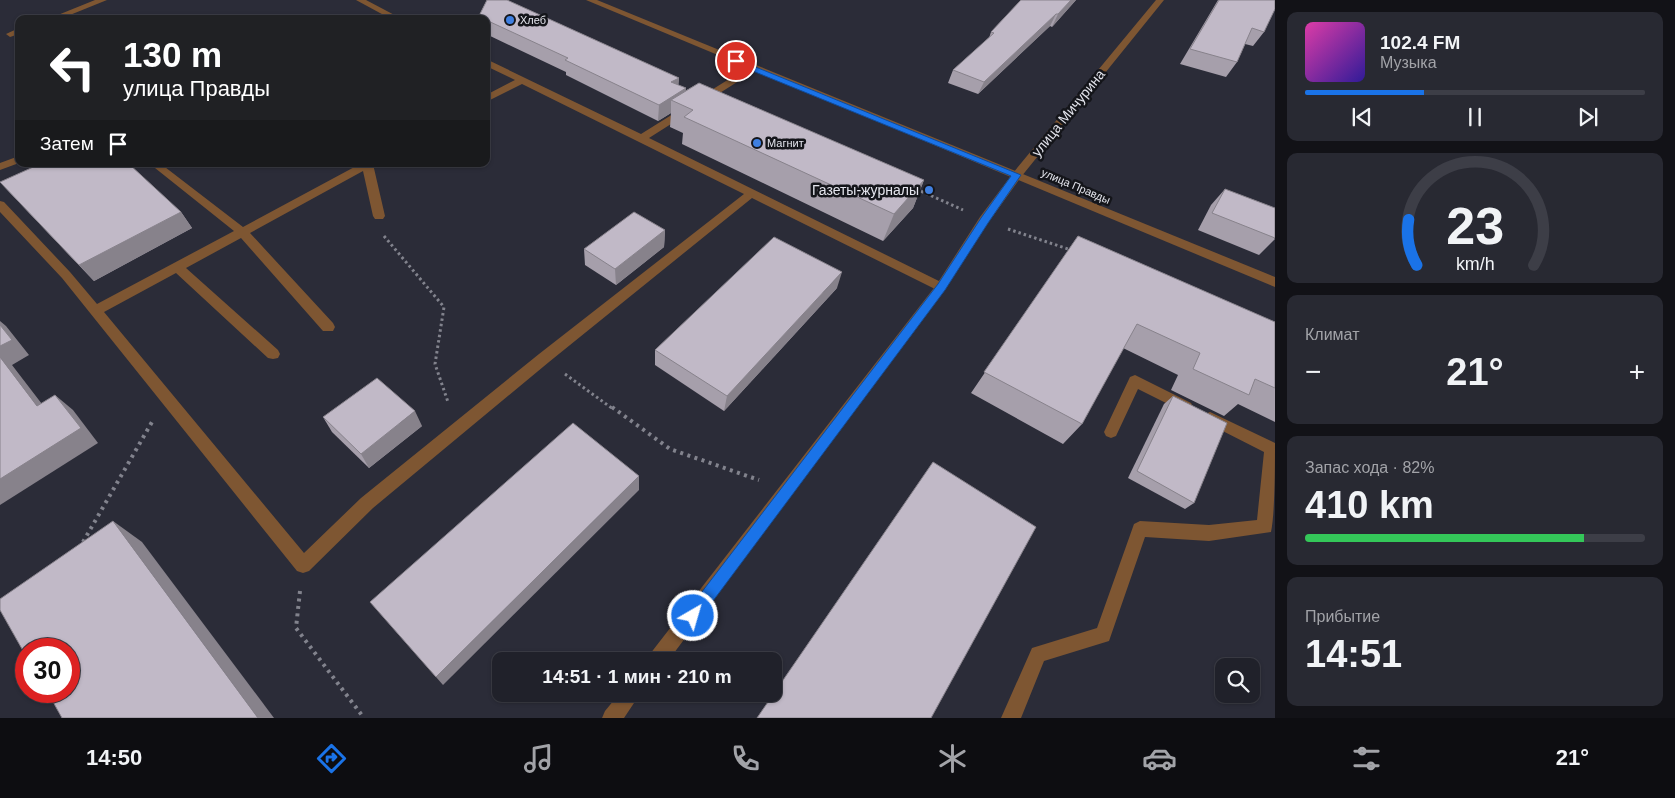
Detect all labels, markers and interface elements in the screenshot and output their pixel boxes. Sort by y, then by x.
marker: Хлеб [504,14,516,26]
place label: Хлеб [520,14,546,26]
text: 102.4 FM [1380,32,1460,53]
icon: left [40,35,105,100]
text: 130 m [123,35,222,74]
pin [715,40,757,82]
icon: arrive [722,47,750,75]
text: Музыка [1380,54,1437,71]
street label: улица Мичурина [1028,66,1108,160]
text: улица Правды [123,76,270,101]
icon: previous [1348,103,1376,131]
icon: pause [1461,103,1489,131]
icon: next [1574,103,1602,131]
icon: arrive [104,130,132,158]
text: Затем [40,133,94,154]
marker: Магнит [751,137,763,149]
place label: Магнит [767,137,804,149]
street label: улица Правды [1040,166,1112,206]
place label: Газеты-журналы [812,182,919,198]
marker: Газеты-журналы [923,184,935,196]
text: 23 [1446,197,1504,255]
text: km/h [1456,254,1494,274]
text: Климат [1305,326,1359,343]
text: 21° [1446,351,1504,393]
text: − [1305,356,1321,387]
text: + [1629,356,1645,387]
text: Запас хода · 82% [1305,459,1434,476]
text: 410 km [1305,484,1434,526]
position arrow [666,589,718,641]
text: Прибытие [1305,608,1380,625]
text: 14:51 [1305,633,1402,675]
speed limit sign: 30 [15,638,80,703]
map controls [1215,658,1260,703]
button: search [1215,658,1260,703]
text: 14:51 · 1 мин · 210 m [542,666,732,687]
icon: directions [314,741,349,776]
icon: music [521,741,556,776]
icon: phone [728,741,763,776]
icon: climate [935,741,970,776]
icon: car [1142,741,1177,776]
icon: filters [1349,741,1384,776]
text: 14:50 [86,745,142,770]
text: 21° [1556,745,1589,770]

